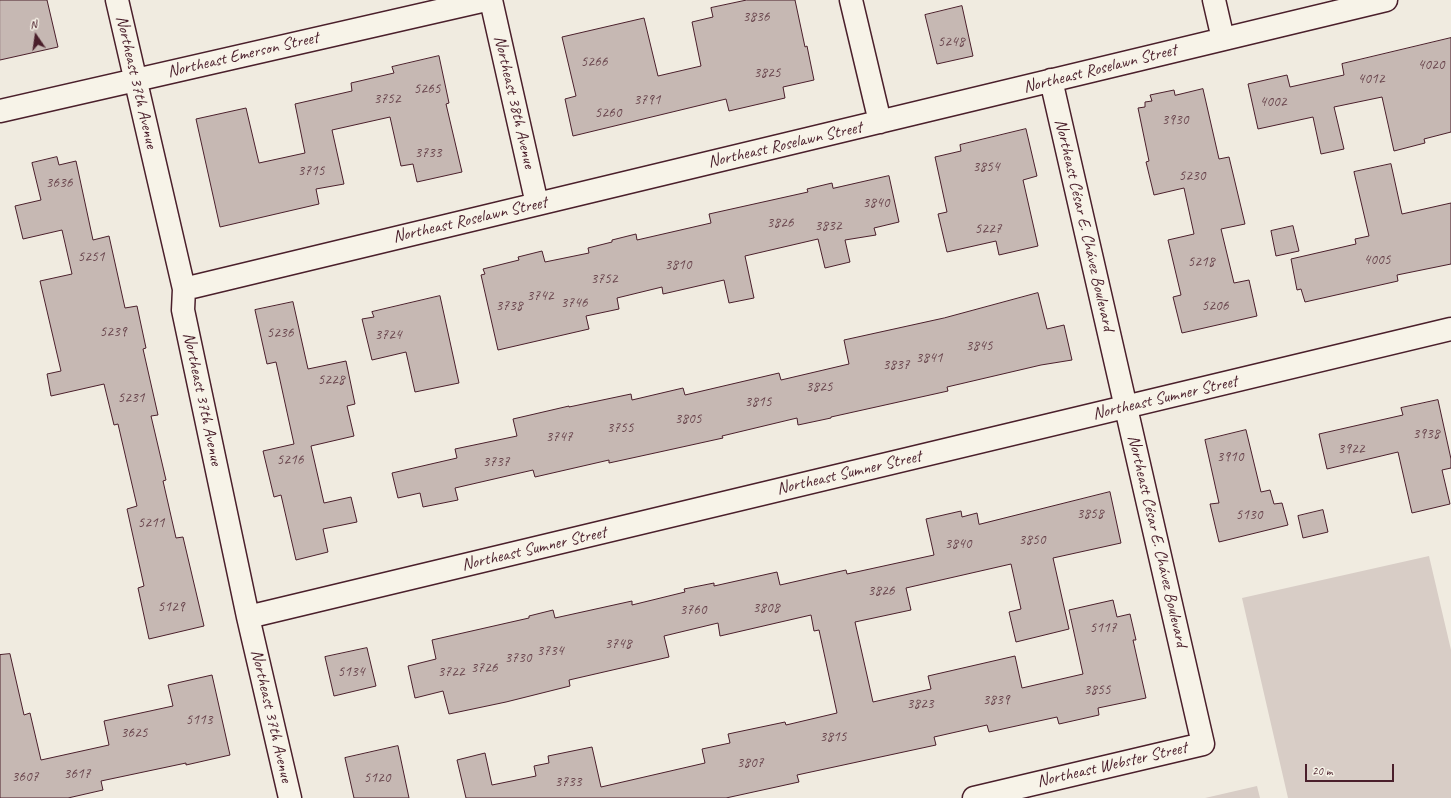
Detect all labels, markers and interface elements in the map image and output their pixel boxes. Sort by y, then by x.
house number: 3836 [743,8,769,26]
street label: Northeast 37th Avenue [111,14,161,150]
north arrow [16,16,56,56]
text: N [28,17,38,32]
street label: Northeast Emerson Street [165,28,321,82]
house number: 5248 [938,33,964,51]
street label: Northeast 38th Avenue [489,34,539,170]
street label: Northeast Roselawn Street [1021,40,1179,98]
house number: 5266 [581,53,607,71]
house number: 4020 [1418,56,1444,74]
house number: 3825 [754,64,780,82]
house number: 4012 [1358,70,1384,88]
house number: 5265 [414,80,440,98]
house number: 3752 [374,90,400,108]
house number: 3791 [634,91,660,109]
house number: 4002 [1260,93,1286,111]
house number: 5260 [595,104,621,122]
house number: 3930 [1162,111,1188,129]
street label: Northeast Roselawn Street [706,117,864,173]
street label: Northeast César E. Chávez Boulevard [1050,117,1118,333]
house number: 3733 [415,144,441,162]
house number: 3854 [973,158,999,176]
house number: 3715 [298,162,324,180]
house number: 5230 [1179,167,1205,185]
house number: 3636 [46,174,72,192]
street label: Northeast Roselawn Street [391,192,549,248]
house number: 3840 [863,194,889,212]
house number: 3826 [767,214,793,232]
house number: 3832 [815,217,841,235]
house number: 5227 [975,220,1001,238]
house number: 5251 [78,248,104,266]
house number: 4005 [1364,251,1390,269]
house number: 5218 [1188,253,1214,271]
house number: 3810 [665,256,691,274]
house number: 3752 [591,270,617,288]
house number: 3742 [527,287,553,305]
house number: 3746 [561,294,587,312]
house number: 3738 [496,297,522,315]
house number: 5206 [1202,297,1228,315]
house number: 5239 [100,323,126,341]
house number: 5236 [267,324,293,342]
house number: 3724 [375,326,401,344]
street label: Northeast 37th Avenue [178,331,226,467]
house number: 3845 [966,337,992,355]
house number: 3841 [916,349,942,367]
house number: 3837 [883,356,909,374]
house number: 5228 [318,371,344,389]
street label: Northeast Sumner Street [1091,371,1239,425]
house number: 3825 [806,378,832,396]
house number: 5231 [118,389,144,407]
house number: 3815 [745,393,771,411]
house number: 3805 [675,410,701,428]
house number: 3755 [607,419,633,437]
house number: 3938 [1413,425,1439,443]
house number: 3747 [546,428,572,446]
street label: Northeast César E. Chávez Boulevard [1123,433,1191,649]
house number: 3922 [1338,440,1364,458]
street label: Northeast Sumner Street [775,446,923,500]
house number: 3910 [1217,448,1243,466]
house number: 5216 [277,451,303,469]
house number: 3737 [483,453,509,471]
house number: 3858 [1077,505,1103,523]
house number: 5130 [1236,506,1262,524]
house number: 5211 [138,514,164,532]
street label: Northeast Sumner Street [460,522,608,576]
house number: 3850 [1019,531,1045,549]
house number: 3840 [945,535,971,553]
house number: 3826 [868,582,894,600]
house number: 5129 [158,598,184,616]
house number: 3808 [753,599,779,617]
house number: 3760 [680,601,706,619]
house number: 5117 [1090,619,1116,637]
house number: 3748 [605,635,631,653]
house number: 3734 [537,642,563,660]
street label: Northeast 37th Avenue [246,648,296,784]
house number: 3730 [505,649,531,667]
house number: 3726 [471,659,497,677]
house number: 5134 [338,663,364,681]
house number: 3722 [438,663,464,681]
house number: 3855 [1084,681,1110,699]
house number: 3839 [983,691,1009,709]
house number: 3823 [907,695,933,713]
house number: 5113 [186,711,212,729]
house number: 3625 [121,724,147,742]
house number: 3815 [820,728,846,746]
street label: Northeast Webster Street [1035,738,1189,792]
house number: 3807 [737,754,763,772]
scale bar [1307,756,1396,782]
text: 20 m [1312,763,1332,779]
house number: 3617 [64,765,90,783]
house number: 3607 [12,768,38,786]
house number: 5120 [364,769,390,787]
house number: 3733 [555,773,581,791]

